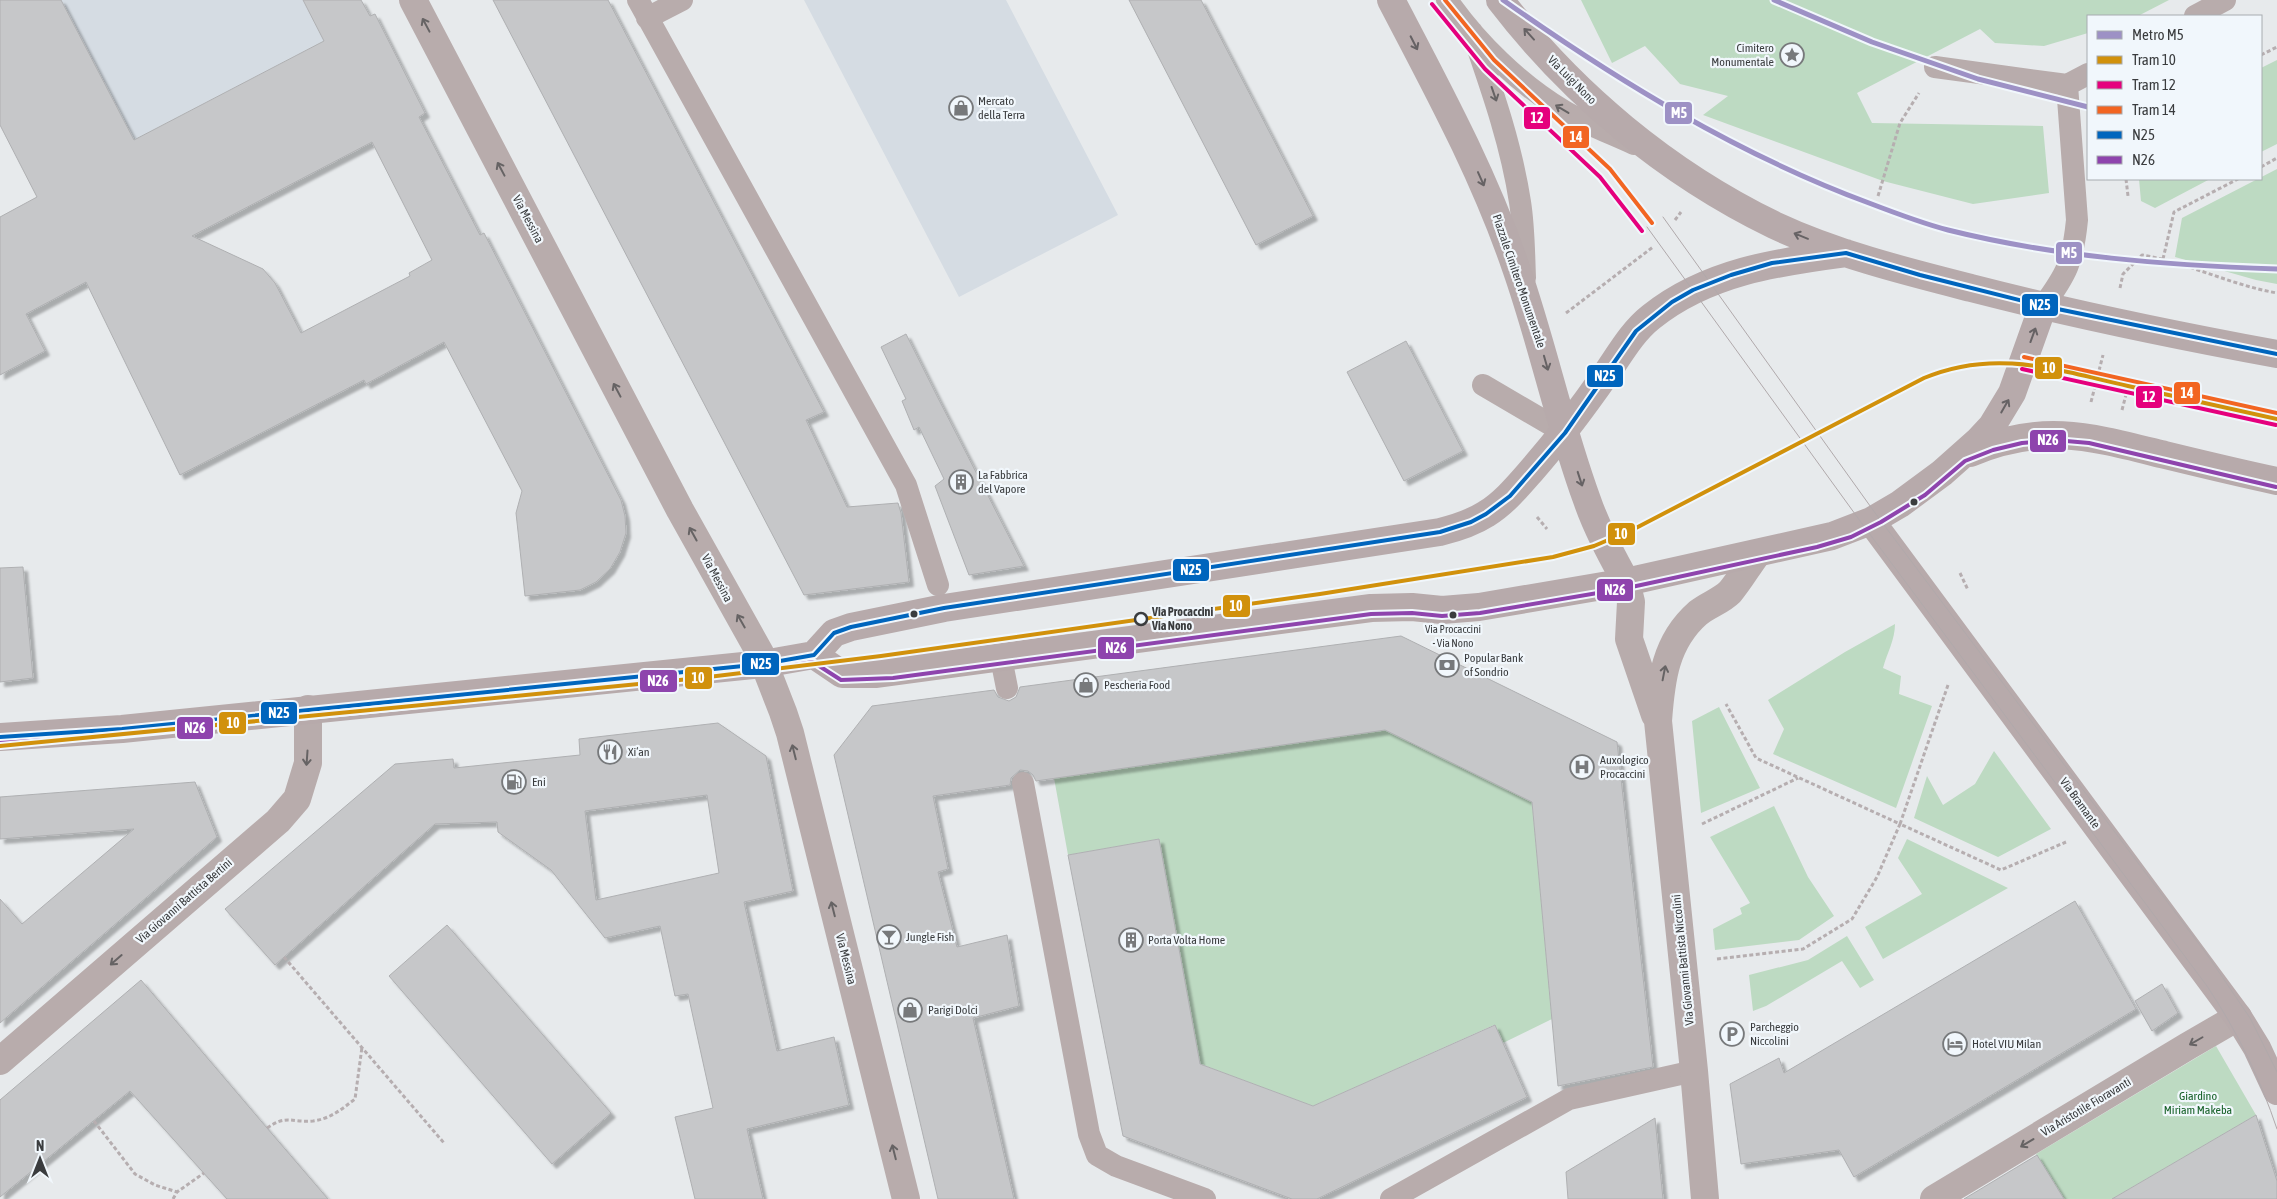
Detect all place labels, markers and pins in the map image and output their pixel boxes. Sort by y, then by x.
place label: Cimitero Monumentale [1711,41,1774,69]
place icon: Cimitero Monumentale [1779,42,1805,68]
place label: Mercato della Terra [978,94,1025,122]
shop icon: Mercato della Terra [948,95,974,121]
place label: La Fabbrica del Vapore [978,468,1028,496]
building icon: La Fabbrica del Vapore [948,469,974,495]
unlabelled marker [1909,497,1919,507]
place label: Via Procaccini Via Nono [1151,605,1213,633]
unlabelled marker [909,609,919,619]
marker: Via Procaccini - Via Nono [1448,610,1458,620]
marker: Via Procaccini Via Nono [1134,612,1148,626]
place label: Via Procaccini - Via Nono [1425,623,1481,649]
place label: Popular Bank of Sondrio [1464,651,1524,679]
bank icon: Popular Bank of Sondrio [1434,652,1460,678]
shop icon: Pescheria Food [1073,672,1099,698]
place label: Pescheria Food [1104,678,1170,692]
restaurant icon: Xi‘an [597,739,623,765]
place label: Xi‘an [628,745,650,759]
place label: Auxologico Procaccini [1600,753,1649,781]
hospital icon: Auxologico Procaccini [1569,754,1595,780]
fuel station icon: Eni [501,769,527,795]
place label: Eni [532,775,546,789]
bar icon: Jungle Fish [876,924,902,950]
building icon: Porta Volta Home [1118,927,1144,953]
place label: Jungle Fish [906,930,954,944]
place label: Porta Volta Home [1148,933,1225,947]
shop icon: Parigi Dolci [897,997,923,1023]
place label: Parigi Dolci [928,1003,978,1017]
place label: Parcheggio Niccolini [1750,1020,1799,1048]
parking icon: Parcheggio Niccolini [1719,1021,1745,1047]
hotel icon: Hotel VIU Milan [1942,1031,1968,1057]
place label: Hotel VIU Milan [1972,1037,2041,1051]

